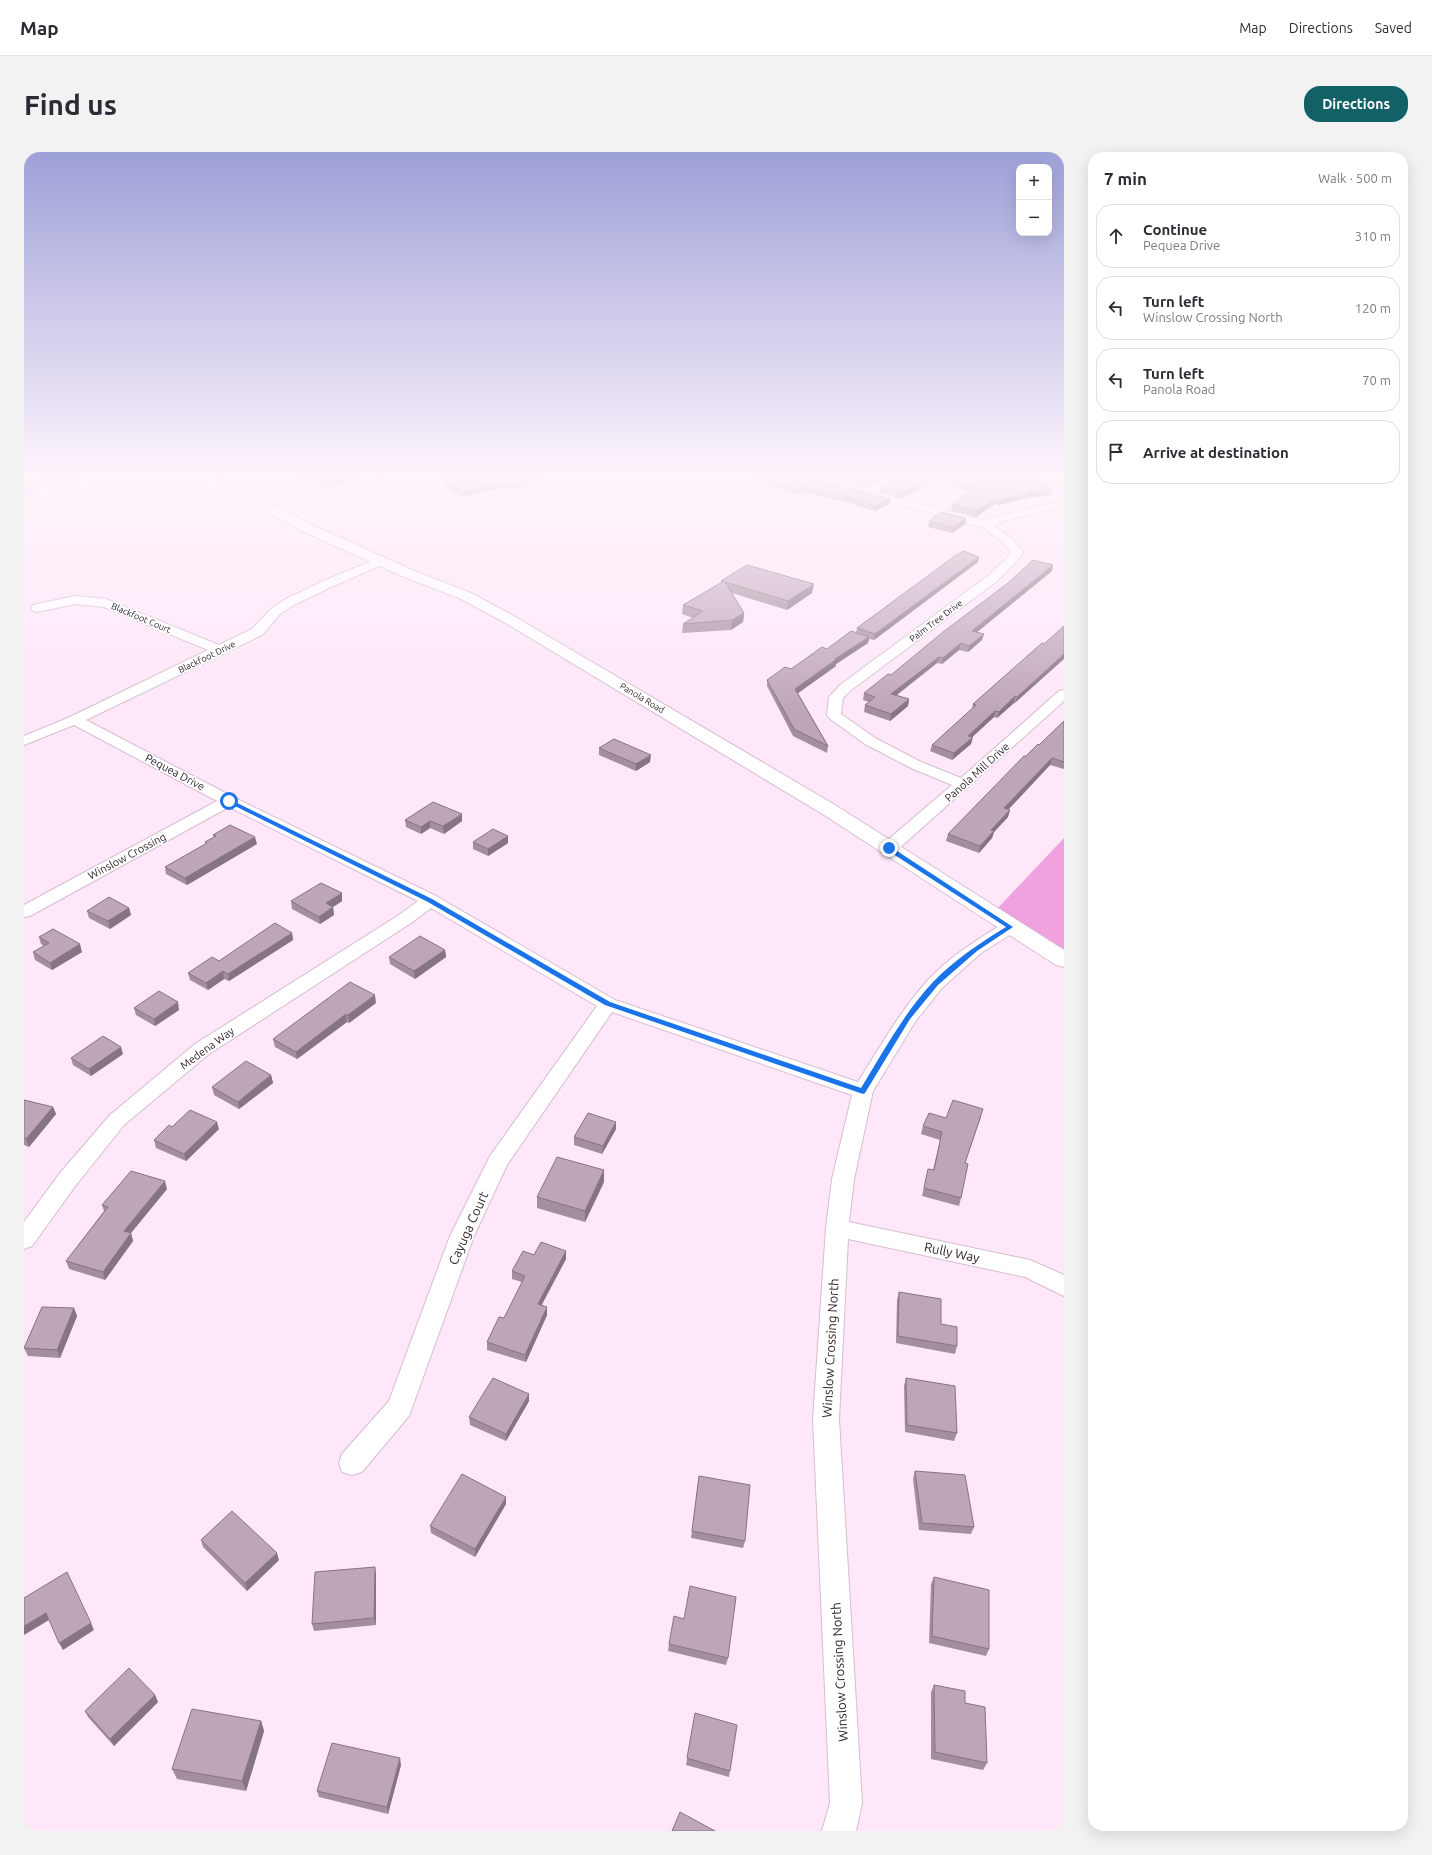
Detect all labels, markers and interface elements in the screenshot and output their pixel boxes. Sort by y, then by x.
text: Map [20,17,59,39]
text: Map [1239,20,1267,36]
text: Directions [1289,20,1353,36]
text: Saved [1375,20,1412,36]
button: Directions [1304,86,1408,122]
text: Find us [24,89,117,120]
map controls [1016,164,1052,236]
button: + [1016,164,1052,200]
text: 7 min [1104,169,1147,188]
text: Walk · 500 m [1318,171,1392,185]
button: − [1016,200,1052,236]
text: Continue [1143,221,1207,238]
icon: ahead [1105,225,1127,247]
text: 310 m [1355,229,1391,243]
text: Pequea Drive [1143,238,1220,252]
text: Turn left [1143,293,1204,310]
icon: left [1105,297,1127,319]
text: 120 m [1355,301,1391,315]
text: Winslow Crossing North [1143,310,1283,324]
text: Turn left [1143,365,1204,382]
icon: left [1105,369,1127,391]
text: 70 m [1362,373,1391,387]
text: Panola Road [1143,382,1215,396]
icon: arrive [1105,441,1127,463]
text: Arrive at destination [1143,444,1289,461]
street label: Palm Tree Drive [908,598,964,644]
street label: Blackfoot Court [110,601,173,635]
street label: Blackfoot Drive [177,639,237,675]
street label: Panola Road [618,681,666,715]
street label: Panola Mill Drive [942,740,1012,804]
street label: Pequea Drive [143,751,207,793]
route start [220,792,238,810]
street label: Winslow Crossing [86,830,168,882]
route end [880,839,898,857]
street label: Medena Way [178,1024,237,1072]
street label: Cayuga Court [446,1189,490,1267]
street label: Rully Way [923,1239,981,1265]
street label: Winslow Crossing North [819,1278,841,1418]
street label: Winslow Crossing North [828,1602,850,1742]

